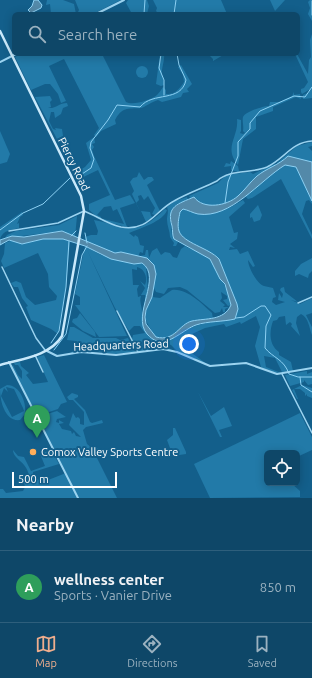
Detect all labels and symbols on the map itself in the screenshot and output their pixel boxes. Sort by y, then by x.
street label: Piercy Road [56,135,92,193]
your location [179,334,199,354]
street label: Headquarters Road [73,337,169,353]
pin: A [24,405,50,438]
place label: Comox Valley Sports Centre [41,446,178,458]
marker: Comox Valley Sports Centre [28,447,38,457]
scale bar [12,470,117,489]

